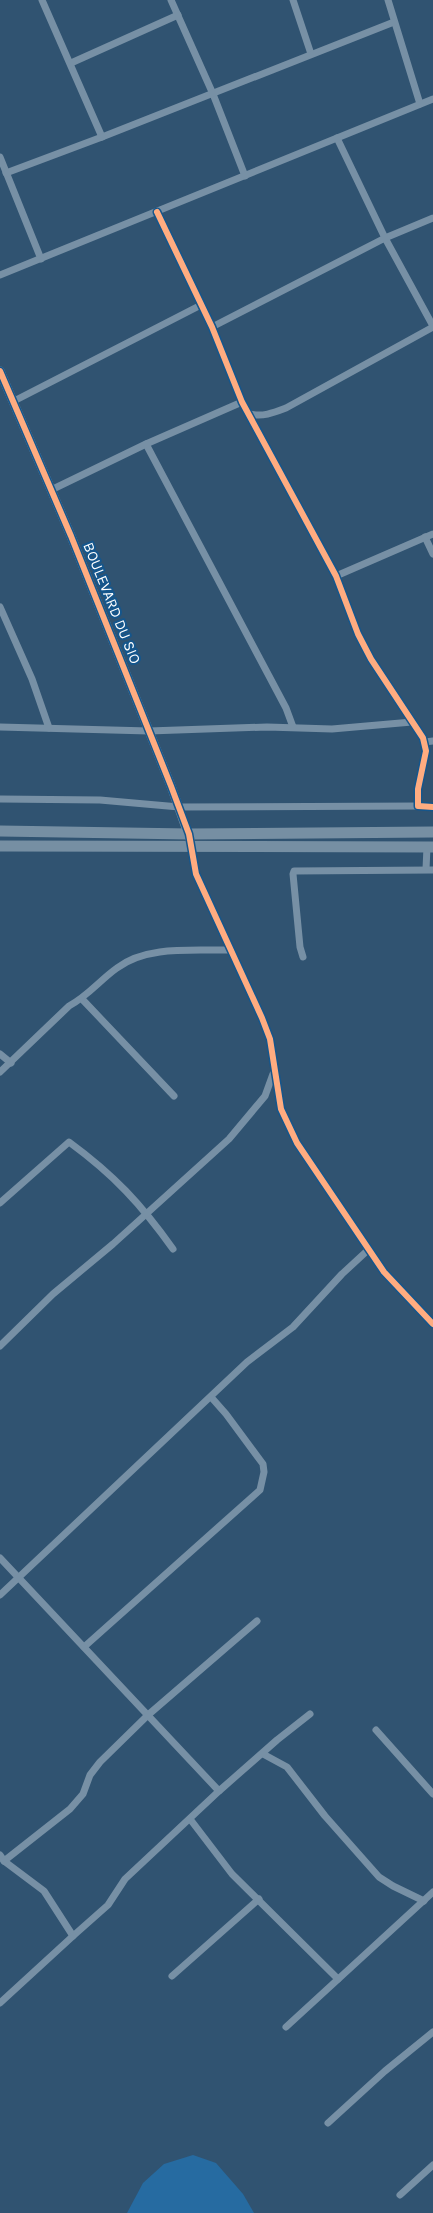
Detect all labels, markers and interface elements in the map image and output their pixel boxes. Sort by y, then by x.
street label: BOULEVARD DU SIO [79,540,145,666]

